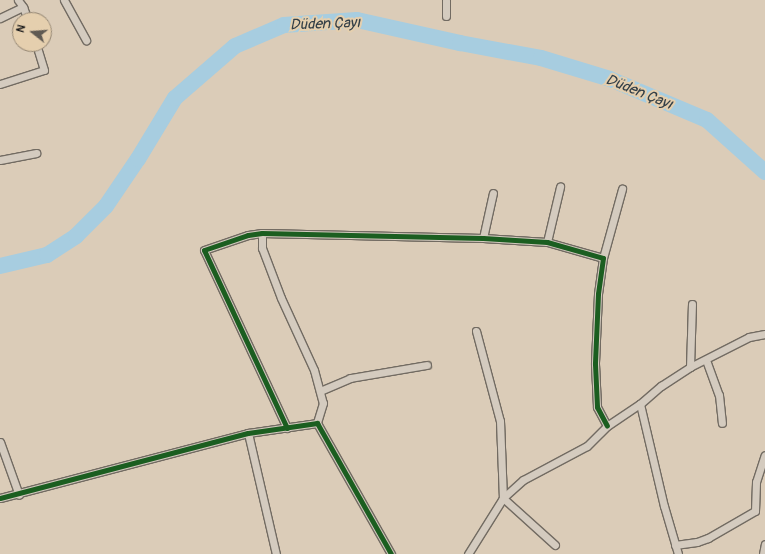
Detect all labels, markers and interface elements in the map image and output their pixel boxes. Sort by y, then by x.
north arrow [12,12,52,52]
water label: Düden Çayı [290,14,360,34]
text: N [14,23,28,34]
water label: Düden Çayı [603,70,675,114]

